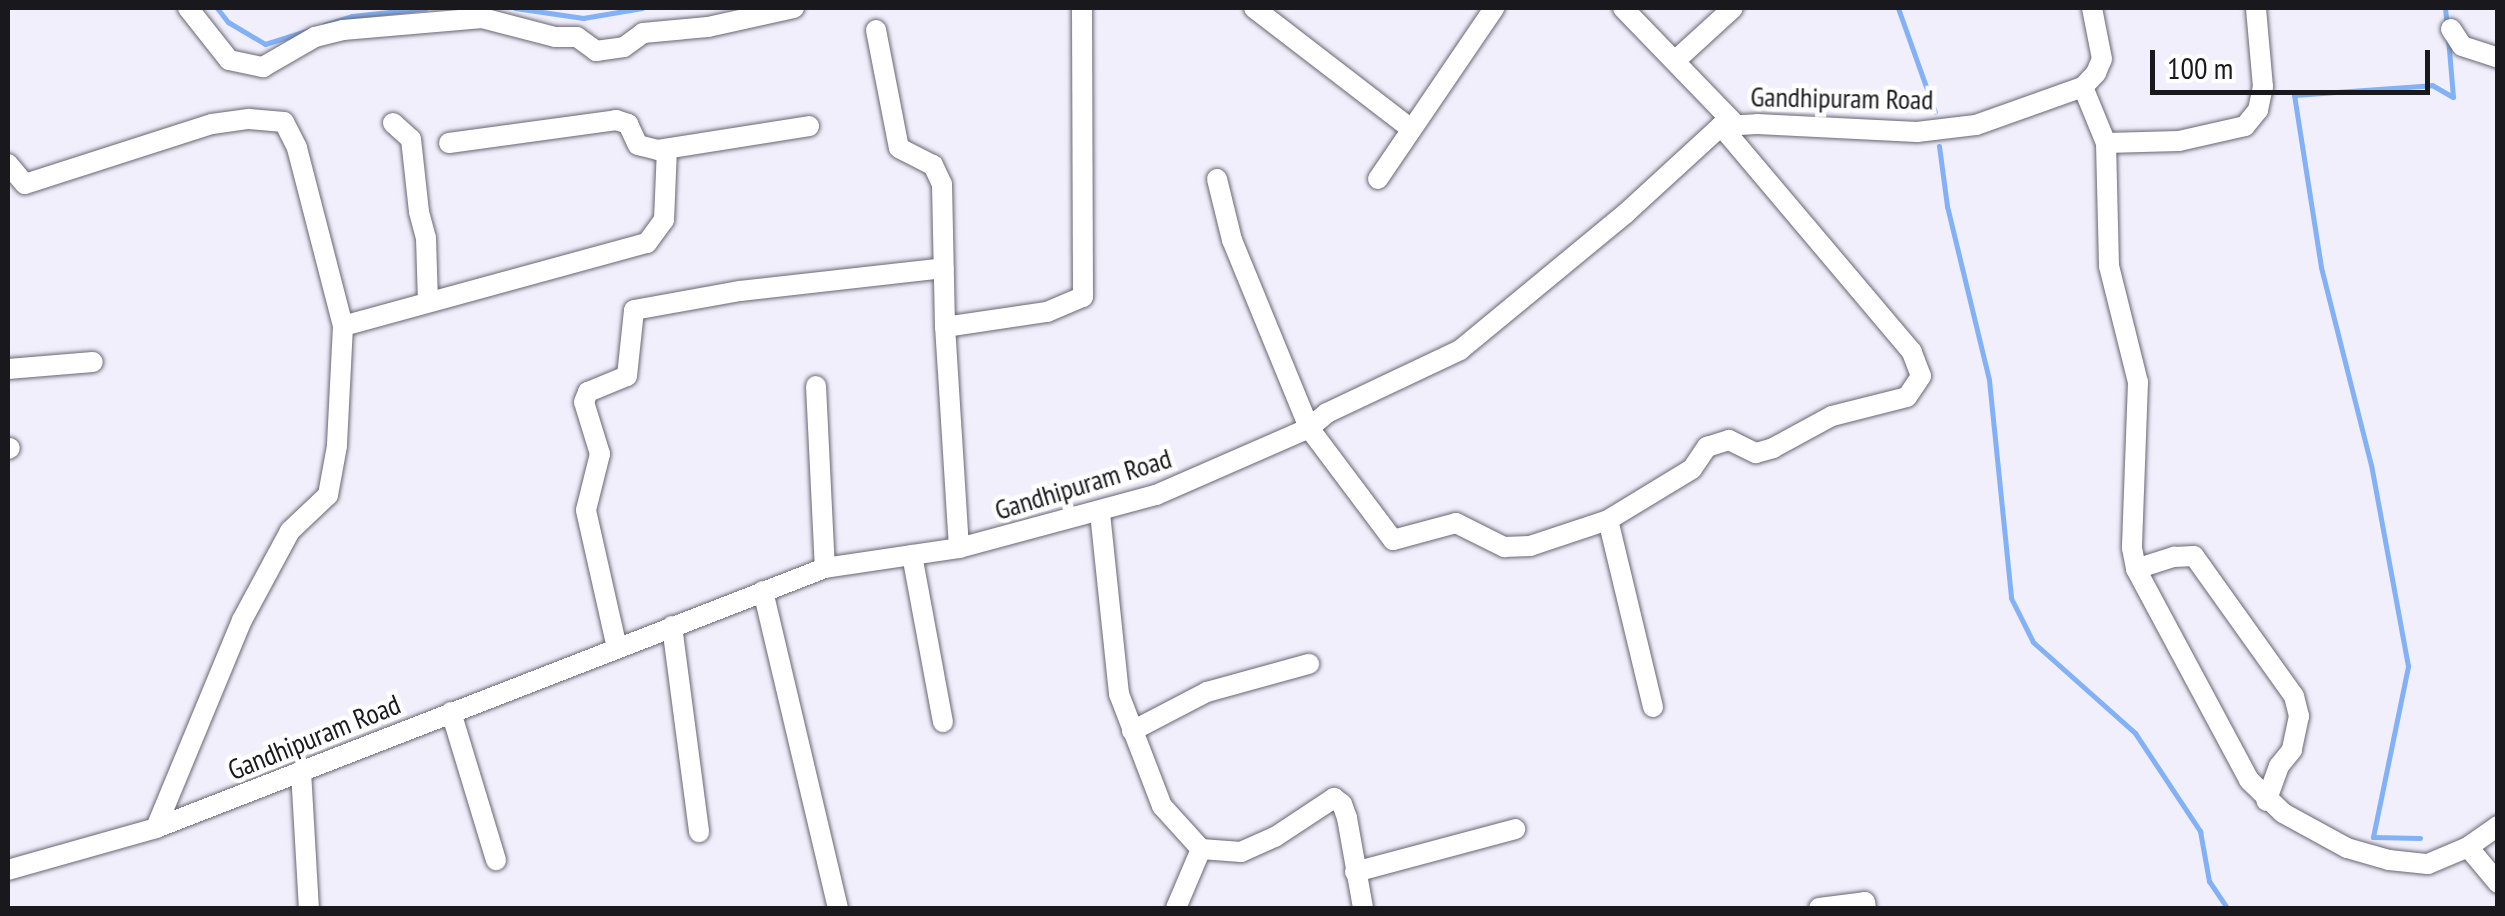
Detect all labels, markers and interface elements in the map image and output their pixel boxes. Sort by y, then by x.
scale bar [2155,30,2435,92]
text: 100 m [2167,48,2233,87]
street label: Gandhipuram Road [1750,80,1934,116]
street label: Gandhipuram Road [991,441,1175,527]
street label: Gandhipuram Road [223,687,405,787]

